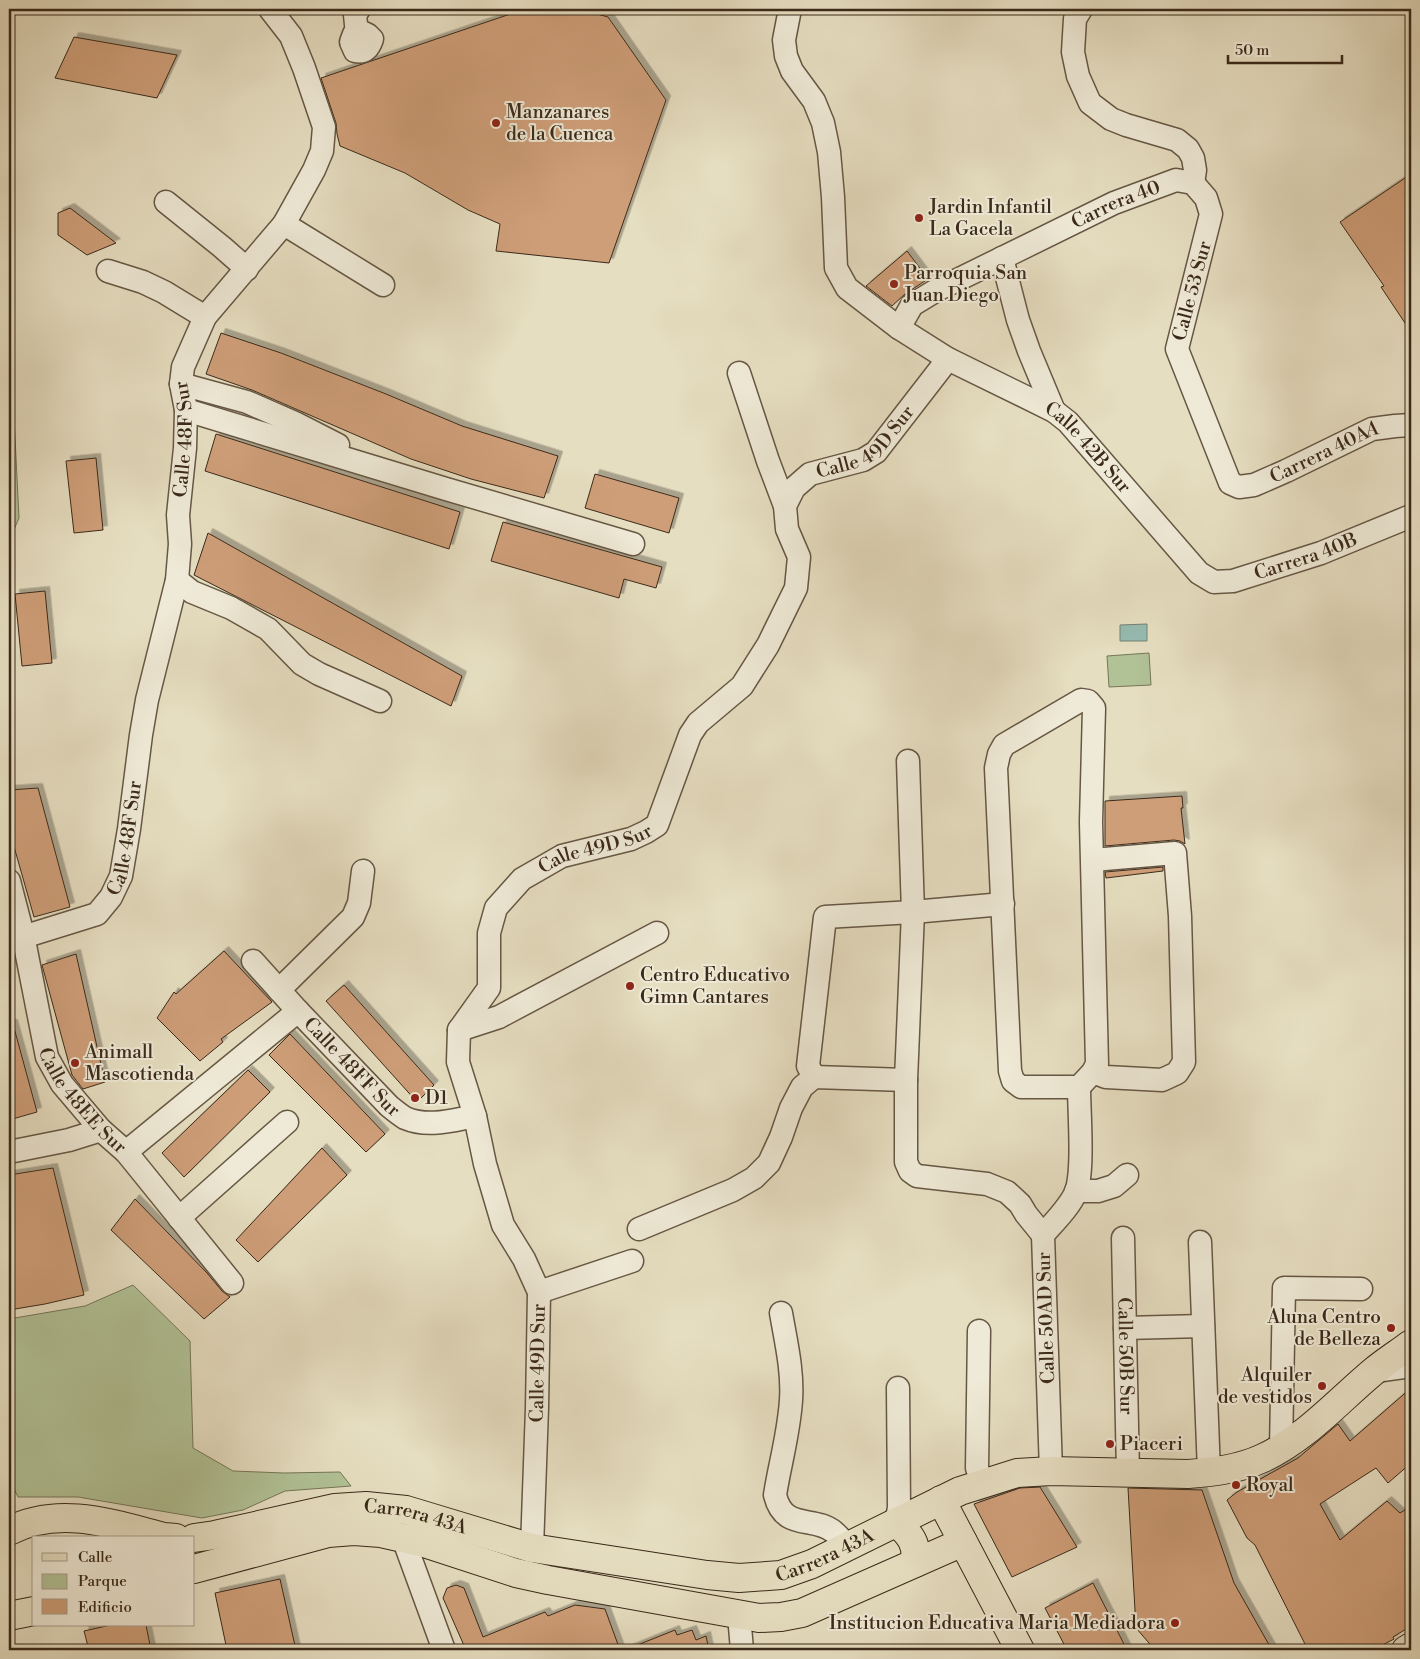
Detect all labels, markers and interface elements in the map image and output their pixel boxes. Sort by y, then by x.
scale bar [1228,32,1341,64]
text: 50 m [1235,41,1269,60]
place label: Manzanares de la Cuenca [506,100,614,146]
marker: Manzanares de la Cuenca [490,117,502,129]
street label: Carrera 40 [1067,175,1164,234]
place label: Jardin Infantil La Gacela [928,195,1052,241]
marker: Jardin Infantil La Gacela [913,212,925,224]
street label: Calle 53 Sur [1167,239,1217,343]
place label: Parroquia San Juan Diego [903,261,1027,307]
marker: Parroquia San Juan Diego [888,278,900,290]
street label: Calle 48F Sur [168,379,198,499]
street label: Calle 42B Sur [1041,396,1136,498]
street label: Calle 49D Sur [813,401,920,484]
street label: Carrera 40AA [1266,416,1381,489]
street label: Carrera 40B [1251,527,1361,586]
street label: Calle 48F Sur [101,779,147,900]
street label: Calle 49D Sur [534,819,657,879]
place label: Centro Educativo Gimn Cantares [640,963,790,1009]
marker: Centro Educativo Gimn Cantares [624,980,636,992]
street label: Calle 48FF Sur [298,1012,405,1122]
place label: Animall Mascotienda [84,1040,195,1086]
street label: Calle 48EE Sur [33,1045,131,1159]
marker: Animall Mascotienda [69,1057,81,1069]
place label: D1 [425,1086,448,1110]
marker: D1 [409,1092,421,1104]
street label: Calle 50AD Sur [1032,1252,1060,1384]
street label: Calle 50B Sur [1112,1297,1139,1415]
street label: Calle 49D Sur [524,1303,551,1423]
place label: Aluna Centro de Belleza [1266,1305,1381,1351]
marker: Aluna Centro de Belleza [1385,1322,1397,1334]
place label: Alquiler de vestidos [1218,1363,1312,1409]
marker: Alquiler de vestidos [1316,1380,1328,1392]
place label: Piaceri [1120,1432,1183,1456]
marker: Piaceri [1104,1438,1116,1450]
place label: Royal [1246,1473,1294,1497]
marker: Royal [1230,1479,1242,1491]
street label: Carrera 43A [363,1494,471,1540]
street label: Carrera 43A [772,1523,879,1588]
legend [32,1536,195,1626]
text: Calle [78,1548,112,1567]
text: Parque [78,1572,127,1591]
text: Edificio [78,1598,132,1617]
place label: Institucion Educativa Maria Mediadora [829,1611,1165,1635]
marker: Institucion Educativa Maria Mediadora [1169,1617,1181,1629]

